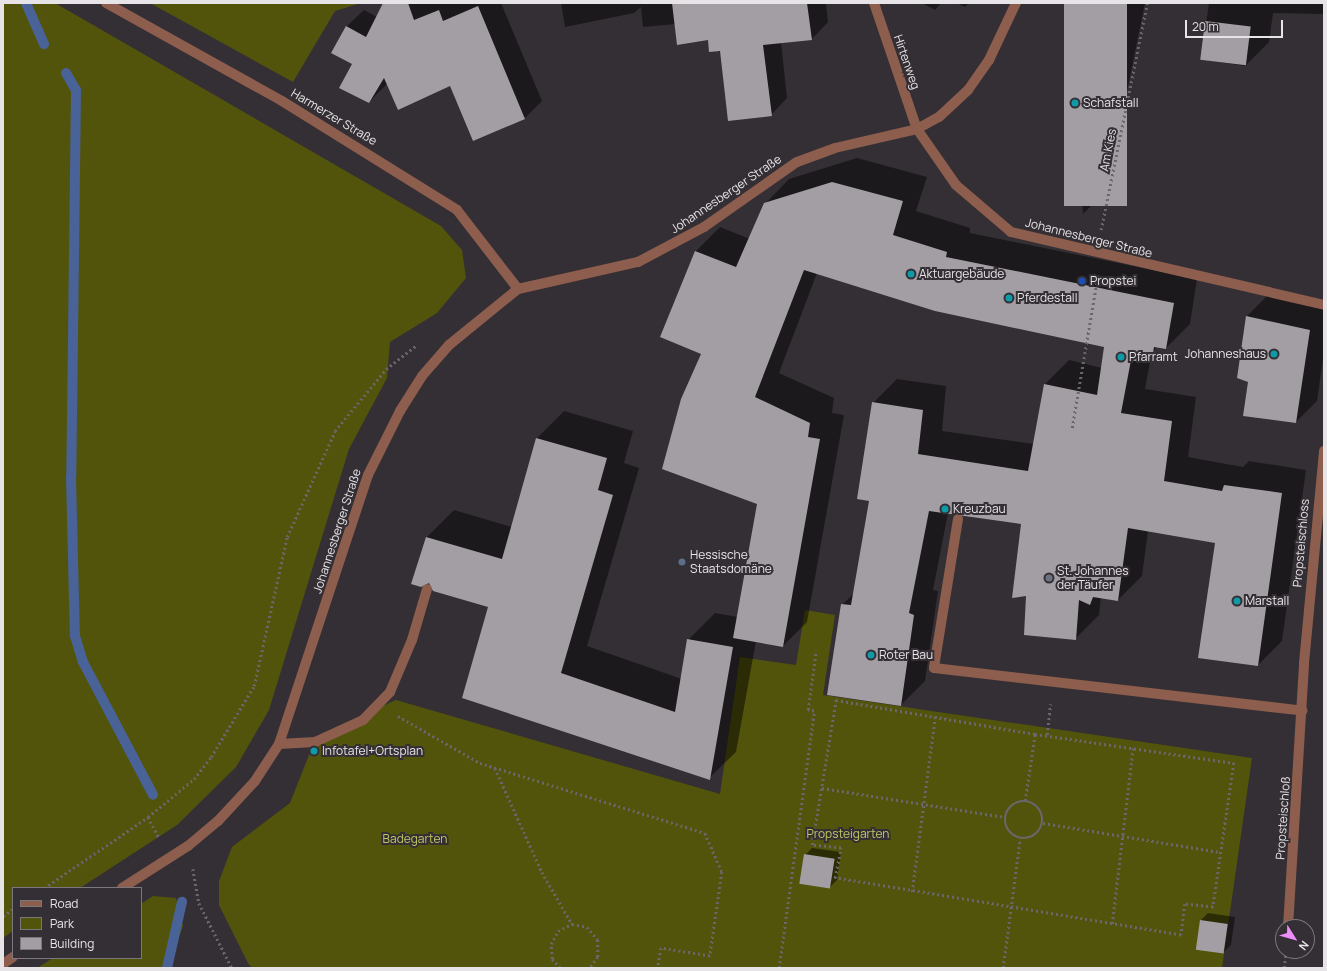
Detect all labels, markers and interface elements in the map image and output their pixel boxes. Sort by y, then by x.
scale bar [1187,12,1285,38]
text: 20 m [1192,18,1219,35]
street label: Hirtenweg [891,33,923,91]
street label: Harmerzer Straße [289,86,379,148]
place label: Schafstall [1083,96,1138,110]
marker: Schafstall [1070,98,1080,108]
street label: Am Kies [1097,127,1119,173]
street label: Johannesberger Straße [668,152,784,236]
street label: Johannesberger Straße [1024,215,1154,261]
place label: Aktuargebäude [919,267,1004,281]
marker: Aktuargebäude [906,269,916,279]
place label: Propstei [1090,274,1136,288]
marker: Propstei [1077,276,1087,286]
place label: Pferdestall [1017,291,1077,305]
marker: Pferdestall [1004,293,1014,303]
place label: Johanneshaus [1185,347,1266,361]
marker: Johanneshaus [1269,349,1279,359]
place label: Pfarramt [1129,350,1178,364]
marker: Pfarramt [1116,352,1126,362]
street label: Johannesberger Straße [310,467,364,595]
street label: Propsteischloss [1290,498,1312,588]
place label: Kreuzbau [953,502,1006,516]
marker: Kreuzbau [940,504,950,514]
place label: Hessische Staatsdomäne [690,548,772,576]
marker: Hessische Staatsdomäne [677,557,687,567]
place label: St. Johannes der Täufer [1057,564,1129,592]
marker: St. Johannes der Täufer [1044,573,1054,583]
place label: Marstall [1245,594,1289,608]
marker: Marstall [1232,596,1242,606]
place label: Roter Bau [879,648,933,662]
marker: Roter Bau [866,650,876,660]
place label: Infotafel+Ortsplan [322,744,423,758]
marker: Infotafel+Ortsplan [309,746,319,756]
street label: Propsteischloß [1273,776,1293,860]
park label: Propsteigarten [807,827,889,841]
park label: Badegarten [383,832,447,846]
legend [12,887,142,959]
text: Road [50,895,78,912]
text: Park [50,915,74,932]
north arrow [1275,919,1315,959]
text: Building [50,935,94,952]
text: N [1296,938,1313,954]

